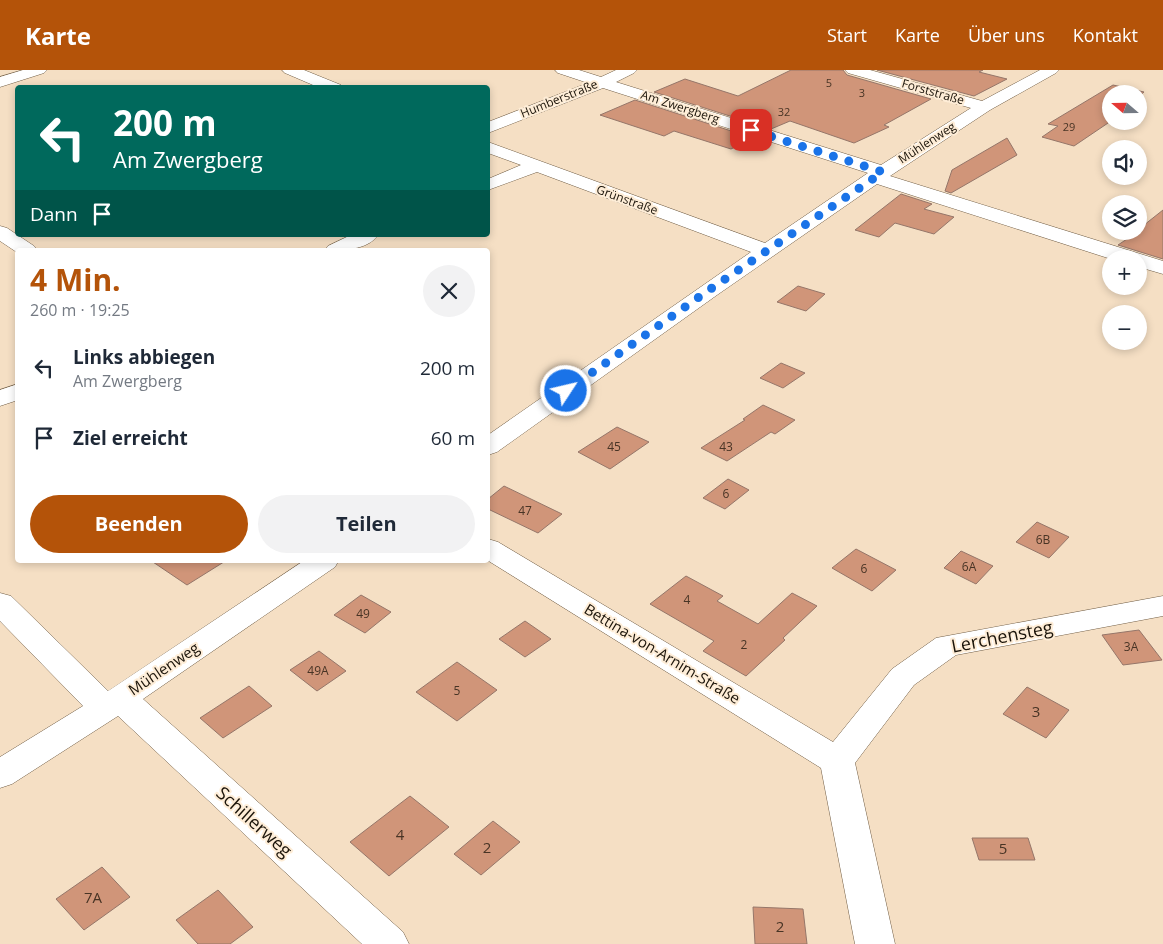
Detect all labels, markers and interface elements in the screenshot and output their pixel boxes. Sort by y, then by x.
text: Karte [25,19,91,52]
text: Start [827,23,867,47]
text: Karte [895,23,940,47]
text: Über uns [968,23,1045,47]
text: Kontakt [1073,23,1138,47]
street label: Humberstraße [518,75,600,122]
house number: 5 [826,75,832,90]
street label: Forststraße [900,75,967,109]
house number: 3 [859,85,865,100]
north arrow [1102,85,1148,130]
map controls [1102,85,1147,350]
street label: Am Zwergberg [639,86,722,127]
text: 200 m [113,99,217,146]
house number: 32 [778,104,790,119]
icon: left [30,105,95,170]
pin [730,109,772,151]
icon: arrive [737,116,765,144]
street label: Mühlenweg [895,117,959,167]
house number: 29 [1063,119,1075,134]
button: sound [1102,140,1147,185]
text: Am Zwergberg [113,144,263,174]
street label: Grünstraße [594,181,660,219]
button: layers [1102,195,1147,240]
icon: arrive [88,200,116,228]
text: Dann [30,201,78,227]
button: + [1102,250,1147,295]
text: 4 Min. [30,259,121,300]
button: close [423,265,475,317]
text: 260 m · 19:25 [30,299,130,321]
button: − [1102,305,1147,350]
text: Links abbiegen [73,344,215,370]
icon: left [30,354,58,382]
text: 200 m [420,355,475,381]
position arrow [539,364,591,416]
text: Am Zwergberg [73,370,182,392]
icon: arrive [30,424,58,452]
text: Ziel erreicht [73,425,188,451]
text: 60 m [431,425,475,451]
house number: 45 [607,438,621,455]
house number: 43 [719,438,733,455]
house number: 6 [723,485,730,502]
button: Beenden [30,495,248,553]
button: Teilen [258,495,475,553]
house number: 47 [518,502,532,519]
house number: 6B [1036,531,1051,548]
house number: 6A [962,558,977,575]
house number: 6 [861,560,868,577]
house number: 4 [684,591,691,608]
street label: Bettina-von-Arnim-Straße [581,599,744,708]
house number: 49 [356,605,370,622]
street label: Lerchensteg [949,614,1055,658]
house number: 2 [741,636,748,653]
street label: Mühlenweg [124,637,203,699]
house number: 3A [1124,638,1139,655]
house number: 49A [307,662,329,679]
house number: 5 [454,682,461,699]
house number: 3 [1032,701,1040,721]
street label: Schillerweg [212,781,298,862]
house number: 4 [396,824,405,844]
house number: 2 [483,837,491,857]
house number: 5 [999,838,1007,858]
house number: 7A [84,887,103,907]
house number: 2 [776,916,784,936]

